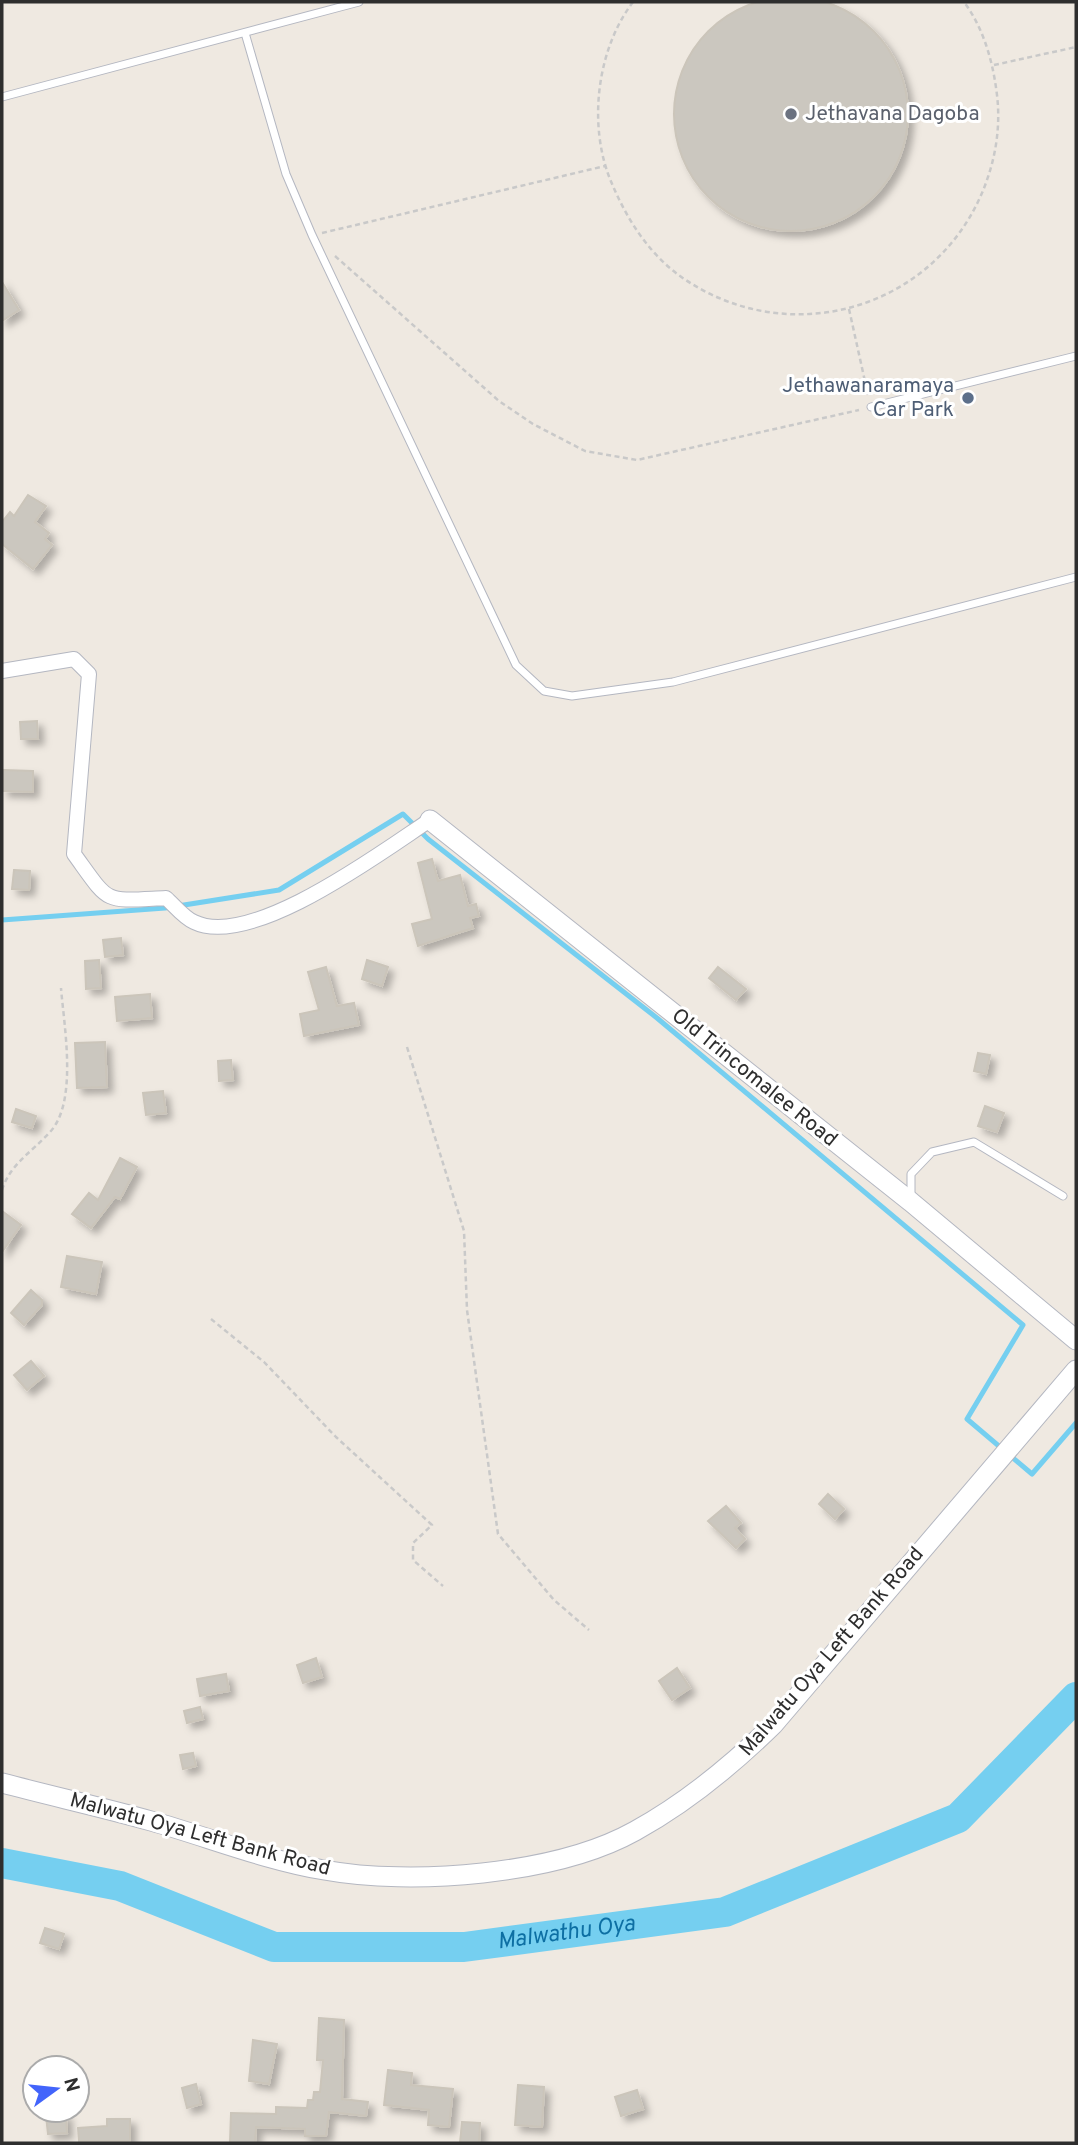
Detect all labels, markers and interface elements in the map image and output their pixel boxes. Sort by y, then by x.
place label: Jethavana Dagoba [805,101,979,128]
marker: Jethavana Dagoba [783,106,799,122]
place label: Jethawanaramaya Car Park [782,373,954,424]
marker: Jethawanaramaya Car Park [960,390,976,406]
street label: Old Trincomalee Road [665,1003,843,1153]
street label: Malwatu Oya Left Bank Road [734,1542,930,1762]
street label: Malwatu Oya Left Bank Road [67,1787,333,1883]
water label: Malwathu Oya [496,1910,637,1957]
north arrow [21,2054,91,2124]
text: N [57,2075,84,2095]

